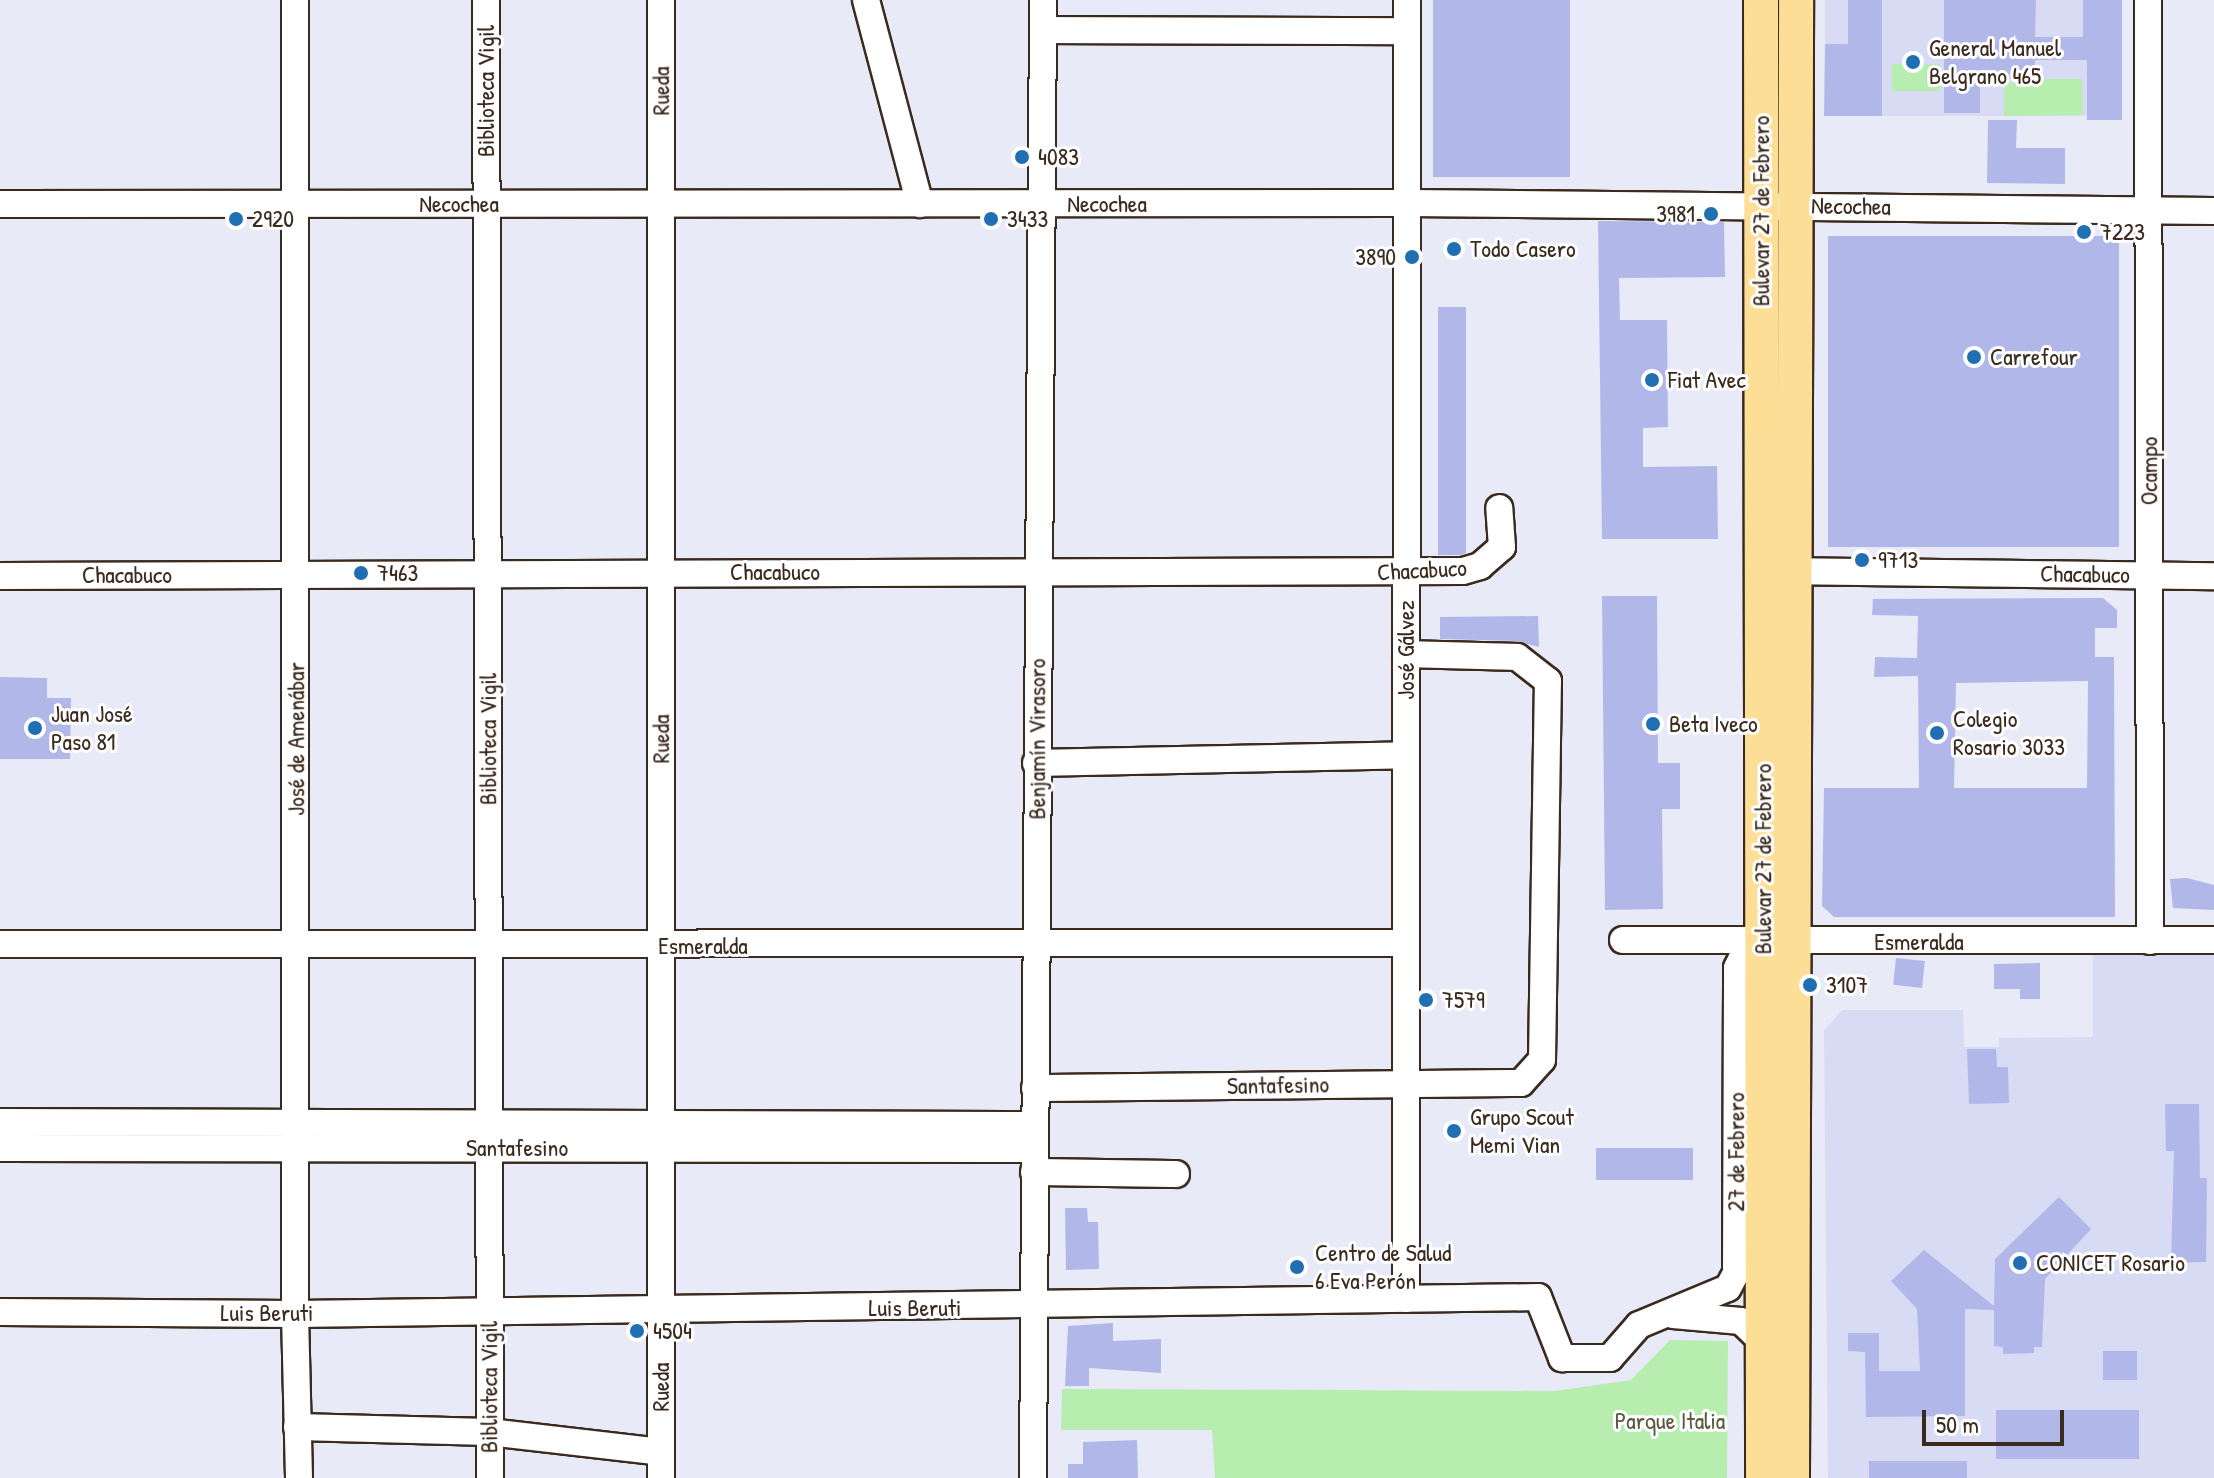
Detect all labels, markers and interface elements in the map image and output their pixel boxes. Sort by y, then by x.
street label: Biblioteca Vigil [472,25,500,157]
place label: General Manuel Belgrano 465 [1929,34,2061,90]
marker: General Manuel Belgrano 465 [1904,53,1922,71]
street label: Rueda [647,67,675,115]
street label: Bulevar 27 de Febrero [1747,116,1775,306]
place label: 4083 [1038,143,1079,171]
marker: 4083 [1013,148,1031,166]
street label: Necochea [419,190,499,218]
street label: Necochea [1067,190,1147,218]
street label: Necochea [1811,191,1891,221]
place label: 3981 [1656,200,1695,228]
place label: 2920 [252,205,294,233]
place label: 3433 [1007,205,1048,233]
marker: 3981 [1702,205,1720,223]
marker: 2920 [227,210,245,228]
marker: 3433 [982,210,1000,228]
place label: 7223 [2100,218,2145,246]
marker: 7223 [2075,223,2093,241]
place label: Todo Casero [1470,235,1576,263]
marker: Todo Casero [1445,240,1463,258]
place label: 3890 [1355,243,1396,271]
marker: 3890 [1403,248,1421,266]
place label: Carrefour [1990,343,2078,371]
marker: Carrefour [1965,348,1983,366]
place label: Fiat Avec [1668,366,1746,394]
marker: Fiat Avec [1643,371,1661,389]
street label: Ocampo [2135,437,2163,505]
place label: 9713 [1878,546,1918,574]
marker: 9713 [1853,551,1871,569]
street label: Chacabuco [1376,553,1468,587]
street label: Chacabuco [730,558,820,586]
place label: 7463 [377,559,418,587]
street label: Chacabuco [2040,559,2130,589]
street label: Chacabuco [82,561,172,589]
marker: 7463 [352,564,370,582]
street label: José Gálvez [1392,600,1420,700]
street label: Benjamín Virasoro [1023,658,1051,820]
street label: José de Amenábar [282,662,310,816]
street label: Biblioteca Vigil [474,673,502,805]
place label: Juan José Paso 81 [51,700,133,756]
place label: Colegio Rosario 3033 [1953,705,2065,761]
place label: Beta Iveco [1669,710,1758,738]
street label: Rueda [647,715,675,763]
marker: Beta Iveco [1644,715,1662,733]
marker: Juan José Paso 81 [26,719,44,737]
marker: Colegio Rosario 3033 [1928,724,1946,742]
street label: Bulevar 27 de Febrero [1749,764,1777,954]
street label: Esmeralda [1874,928,1964,956]
street label: Esmeralda [658,932,748,960]
place label: 3107 [1826,971,1868,999]
marker: 3107 [1801,976,1819,994]
place label: 7579 [1442,986,1485,1014]
marker: 7579 [1417,991,1435,1009]
street label: Santafesino [1227,1070,1329,1100]
street label: 27 de Febrero [1722,1092,1750,1212]
place label: Grupo Scout Memi Vian [1470,1103,1574,1159]
marker: Grupo Scout Memi Vian [1445,1122,1463,1140]
street label: Santafesino [466,1134,568,1162]
place label: Centro de Salud 6 Eva Perón [1315,1239,1451,1295]
place label: CONICET Rosario [2036,1249,2185,1277]
marker: CONICET Rosario [2011,1254,2029,1272]
marker: Centro de Salud 6 Eva Perón [1286,1256,1308,1278]
street label: Luis Beruti [869,1294,961,1322]
street label: Luis Beruti [221,1299,313,1327]
place label: 4504 [653,1317,692,1345]
street label: Biblioteca Vigil [475,1321,503,1453]
marker: 4504 [628,1322,646,1340]
street label: Rueda [647,1363,675,1411]
scale bar [1926,1394,2068,1444]
park label: Parque Italia [1615,1407,1725,1435]
text: 50 m [1936,1408,1979,1440]

